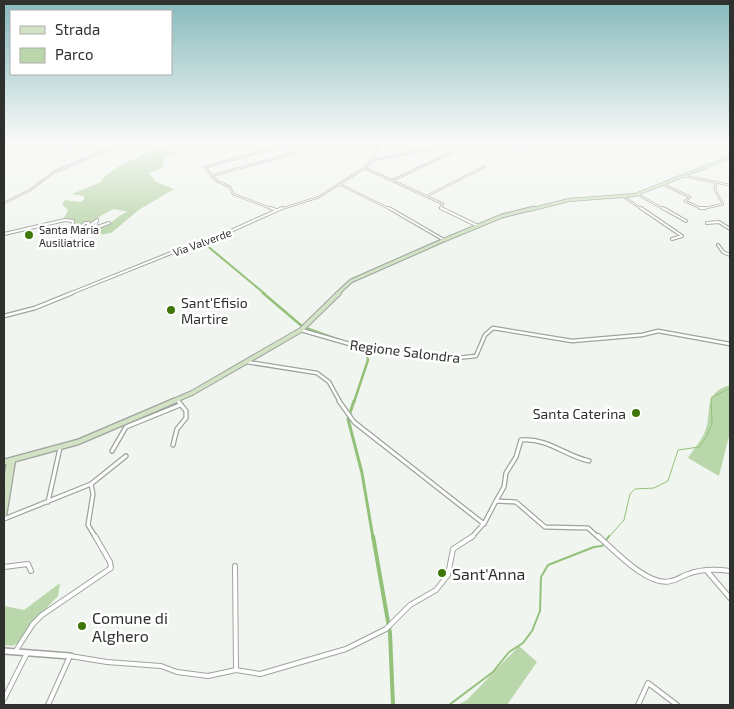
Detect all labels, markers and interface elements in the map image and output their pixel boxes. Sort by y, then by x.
legend [10,10,172,75]
text: Strada [55,20,100,38]
text: Parco [55,45,94,63]
place label: Santa Maria Ausiliatrice [39,223,99,249]
street label: Via Valverde [171,225,233,259]
marker: Santa Maria Ausiliatrice [23,229,35,241]
place label: Sant'Efisio Martire [181,294,248,327]
marker: Sant'Efisio Martire [165,304,177,316]
street label: Regione Salondra [349,336,461,366]
place label: Santa Caterina [533,405,626,422]
marker: Santa Caterina [630,407,642,419]
place label: Sant'Anna [452,564,525,583]
marker: Sant'Anna [436,567,448,579]
place label: Comune di Alghero [92,608,168,645]
marker: Comune di Alghero [76,620,88,632]

